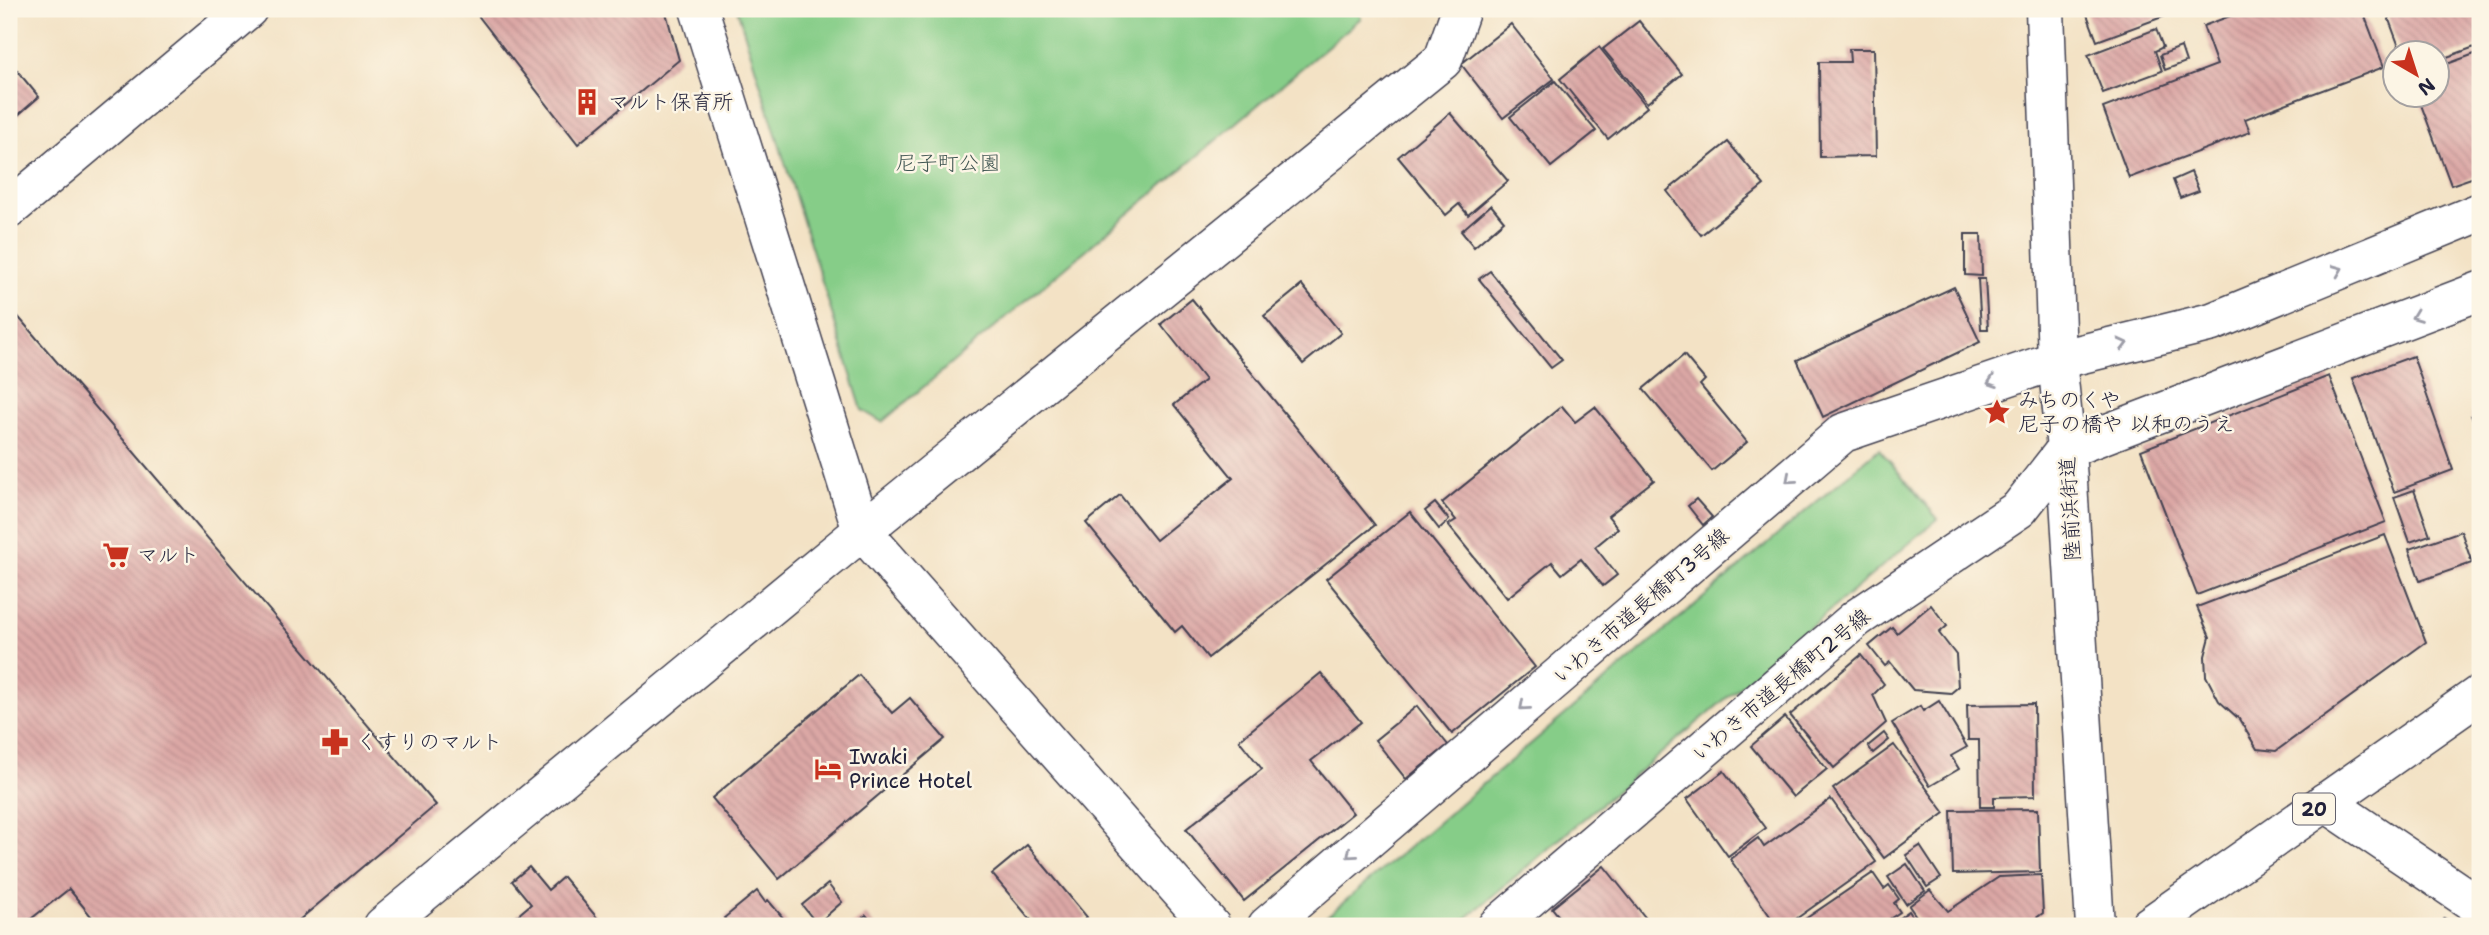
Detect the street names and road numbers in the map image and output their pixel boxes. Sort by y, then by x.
street label: 陸前浜街道 [2053,456,2087,562]
street label: いわき市道長橋町3号線 [1547,522,1735,690]
street label: いわき市道長橋町2号線 [1686,602,1876,768]
road number: 20 [2293,794,2335,824]

